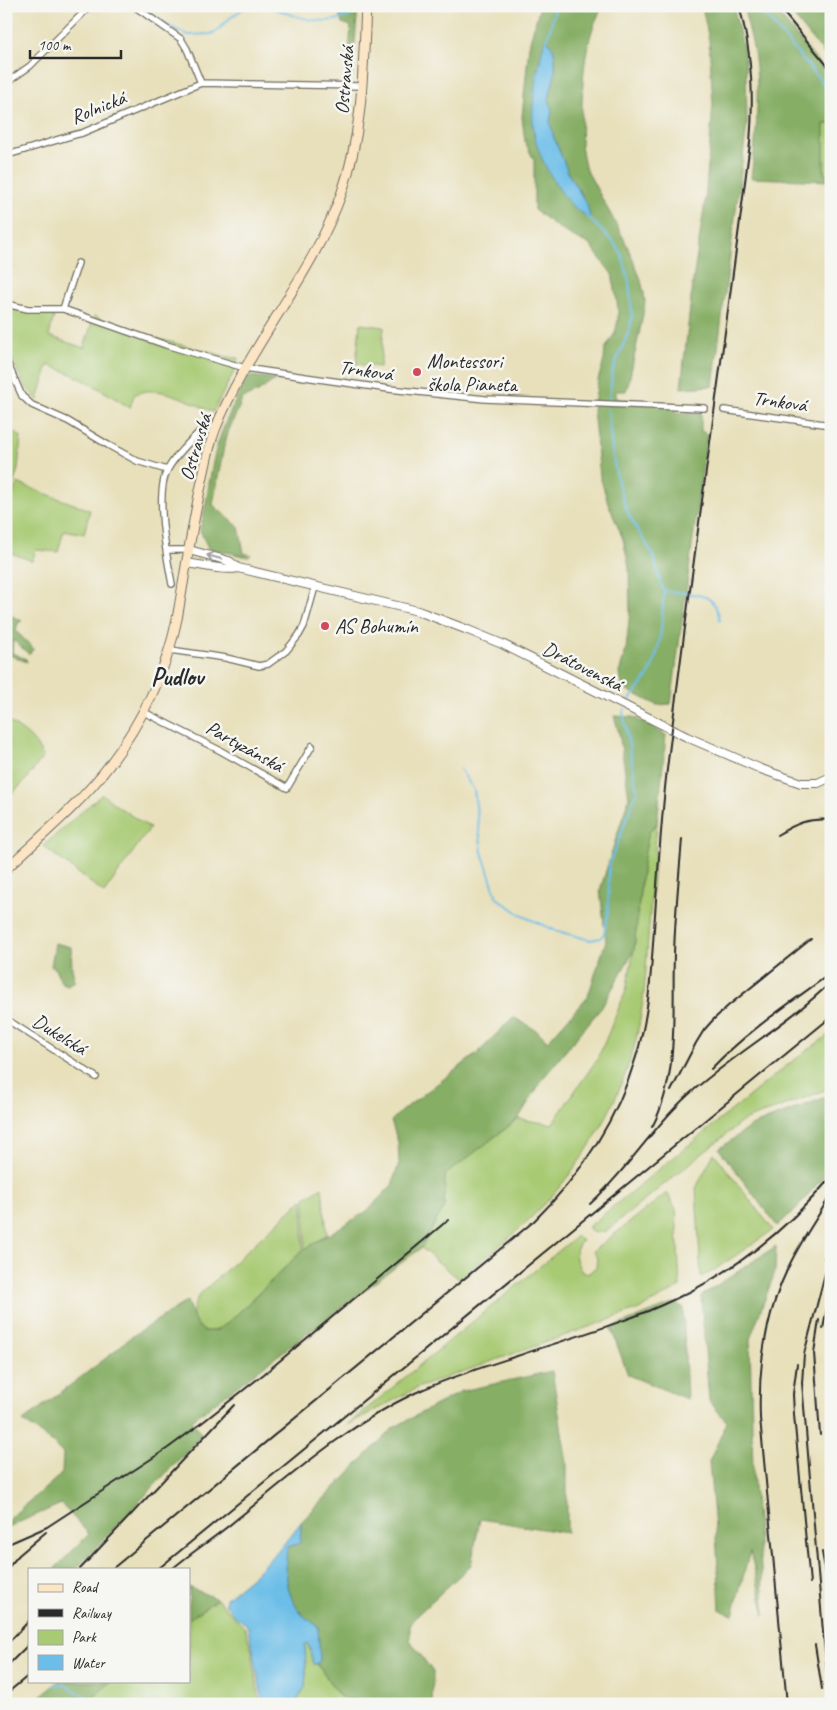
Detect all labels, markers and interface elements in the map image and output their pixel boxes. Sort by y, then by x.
scale bar [30,28,121,60]
text: 100 m [38,36,72,55]
street label: Ostravská [329,43,360,115]
street label: Rolnická [67,84,131,130]
place label: Montessori škola Pianeta [427,349,518,397]
street label: Trnková [338,354,396,387]
marker: Montessori škola Pianeta [411,366,423,378]
street label: Trnková [752,385,810,418]
street label: Ostravská [173,409,218,484]
one-way arrow [207,552,223,562]
place label: AS Bohumín [335,614,419,639]
marker: AS Bohumín [319,620,331,632]
street label: Drátovenská [539,636,629,698]
district label: Pudlov [151,661,206,693]
street label: Partyzánská [202,715,290,779]
street label: Dukelská [28,1008,93,1062]
legend [28,1568,190,1682]
text: Road [72,1578,99,1597]
text: Railway [72,1604,113,1623]
text: Park [72,1628,97,1647]
text: Water [72,1654,106,1673]

